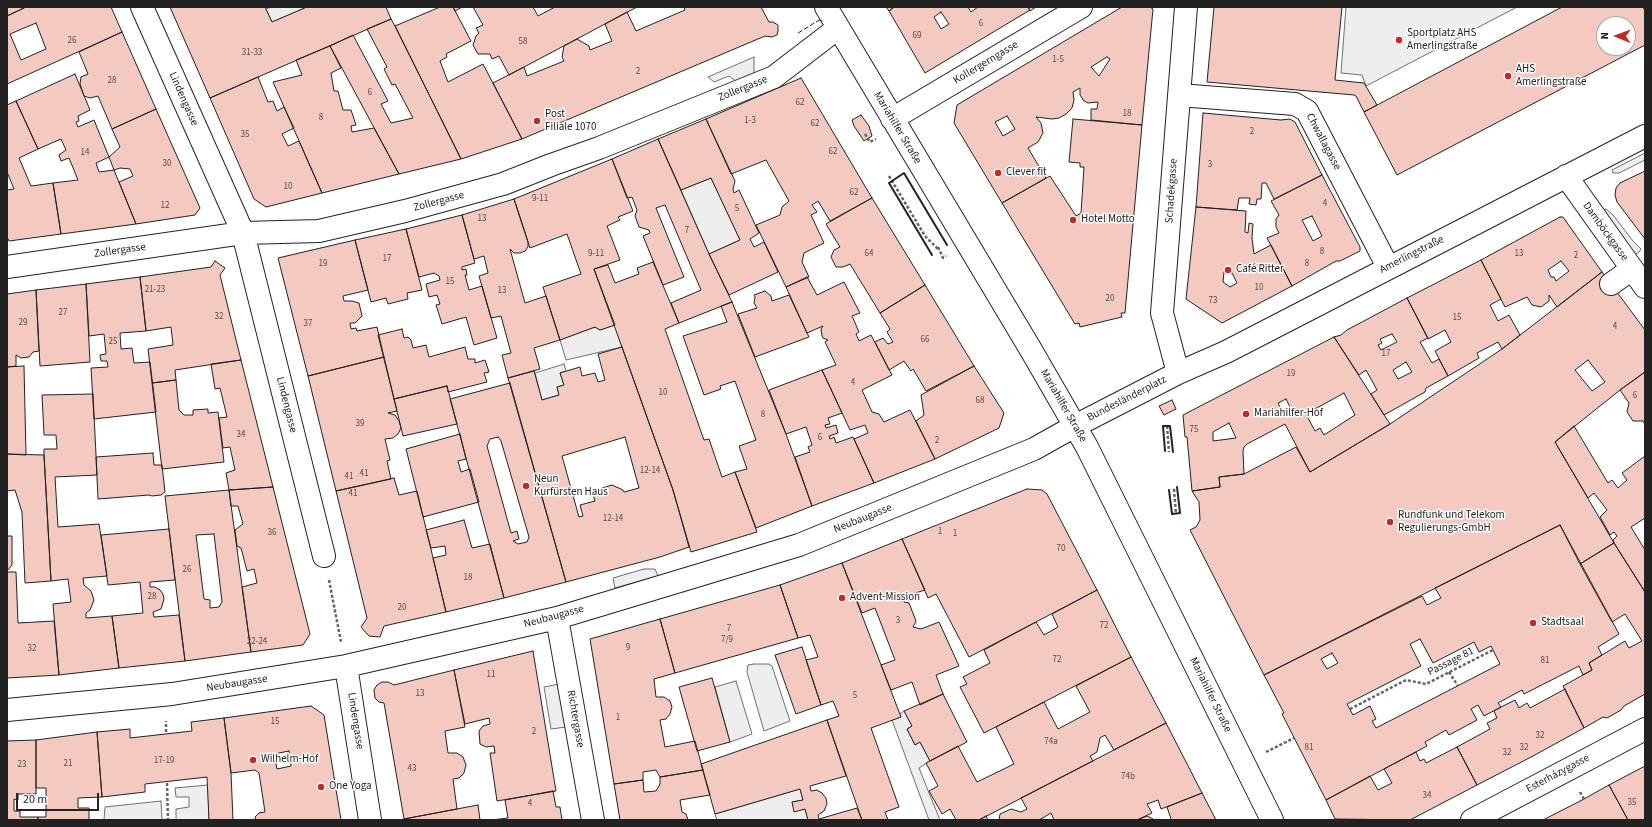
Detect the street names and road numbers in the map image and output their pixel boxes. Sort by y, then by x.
street label: Kollergerngasse [951,38,1021,88]
street label: Lindengasse [165,70,201,128]
street label: Zollergasse [716,73,770,105]
street label: Mariahilfer Straße [870,89,924,167]
street label: Chwallagasse [1303,111,1343,173]
street label: Schadekgasse [1163,158,1181,224]
street label: Zollergasse [412,189,466,215]
street label: Damböckgasse [1579,200,1631,264]
street label: Amerlingstraße [1378,233,1446,277]
street label: Zollergasse [93,241,147,261]
street label: Mariahilfer Straße [1037,367,1089,445]
street label: Bundesländerplatz [1085,373,1169,425]
street label: Lindengasse [273,376,299,434]
street label: Neubaugasse [832,501,894,537]
street label: Neubaugasse [523,603,585,631]
street label: Passage 81 [1426,645,1476,679]
street label: Mariahilfer Straße [1186,655,1234,735]
street label: Neubaugasse [206,673,268,695]
street label: Richtergasse [563,689,587,749]
street label: Lindengasse [344,692,366,750]
street label: Esterházygasse [1524,752,1592,796]

